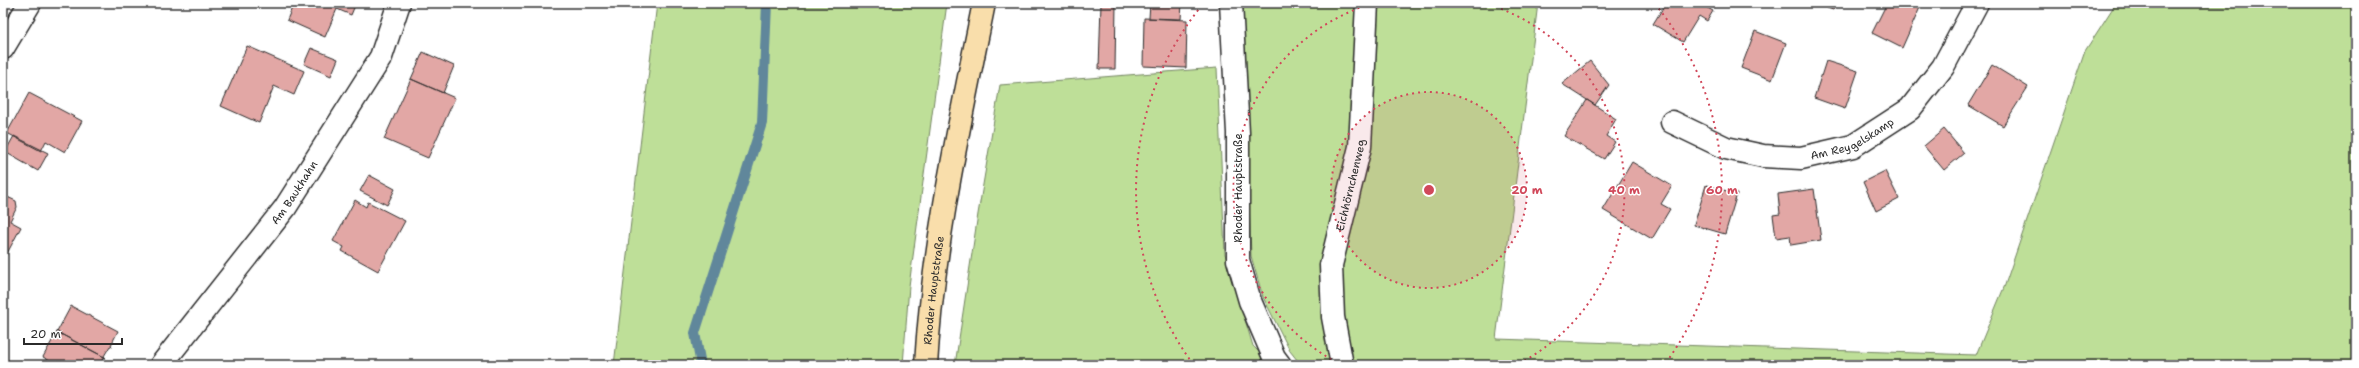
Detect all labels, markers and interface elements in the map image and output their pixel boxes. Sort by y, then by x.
street label: Am Reygelskamp [1809,114,1897,164]
street label: Rhoder Hauptstraße [1231,133,1246,243]
street label: Eichhörnchenweg [1333,139,1368,233]
street label: Am Baukhahn [268,158,321,228]
text: 20 m [1511,182,1543,198]
text: 40 m [1608,182,1640,198]
text: 60 m [1706,182,1738,198]
centre of rings [1422,183,1436,197]
street label: Rhoder Hauptstraße [920,235,948,345]
scale bar [24,320,122,346]
text: 20 m [30,326,61,342]

